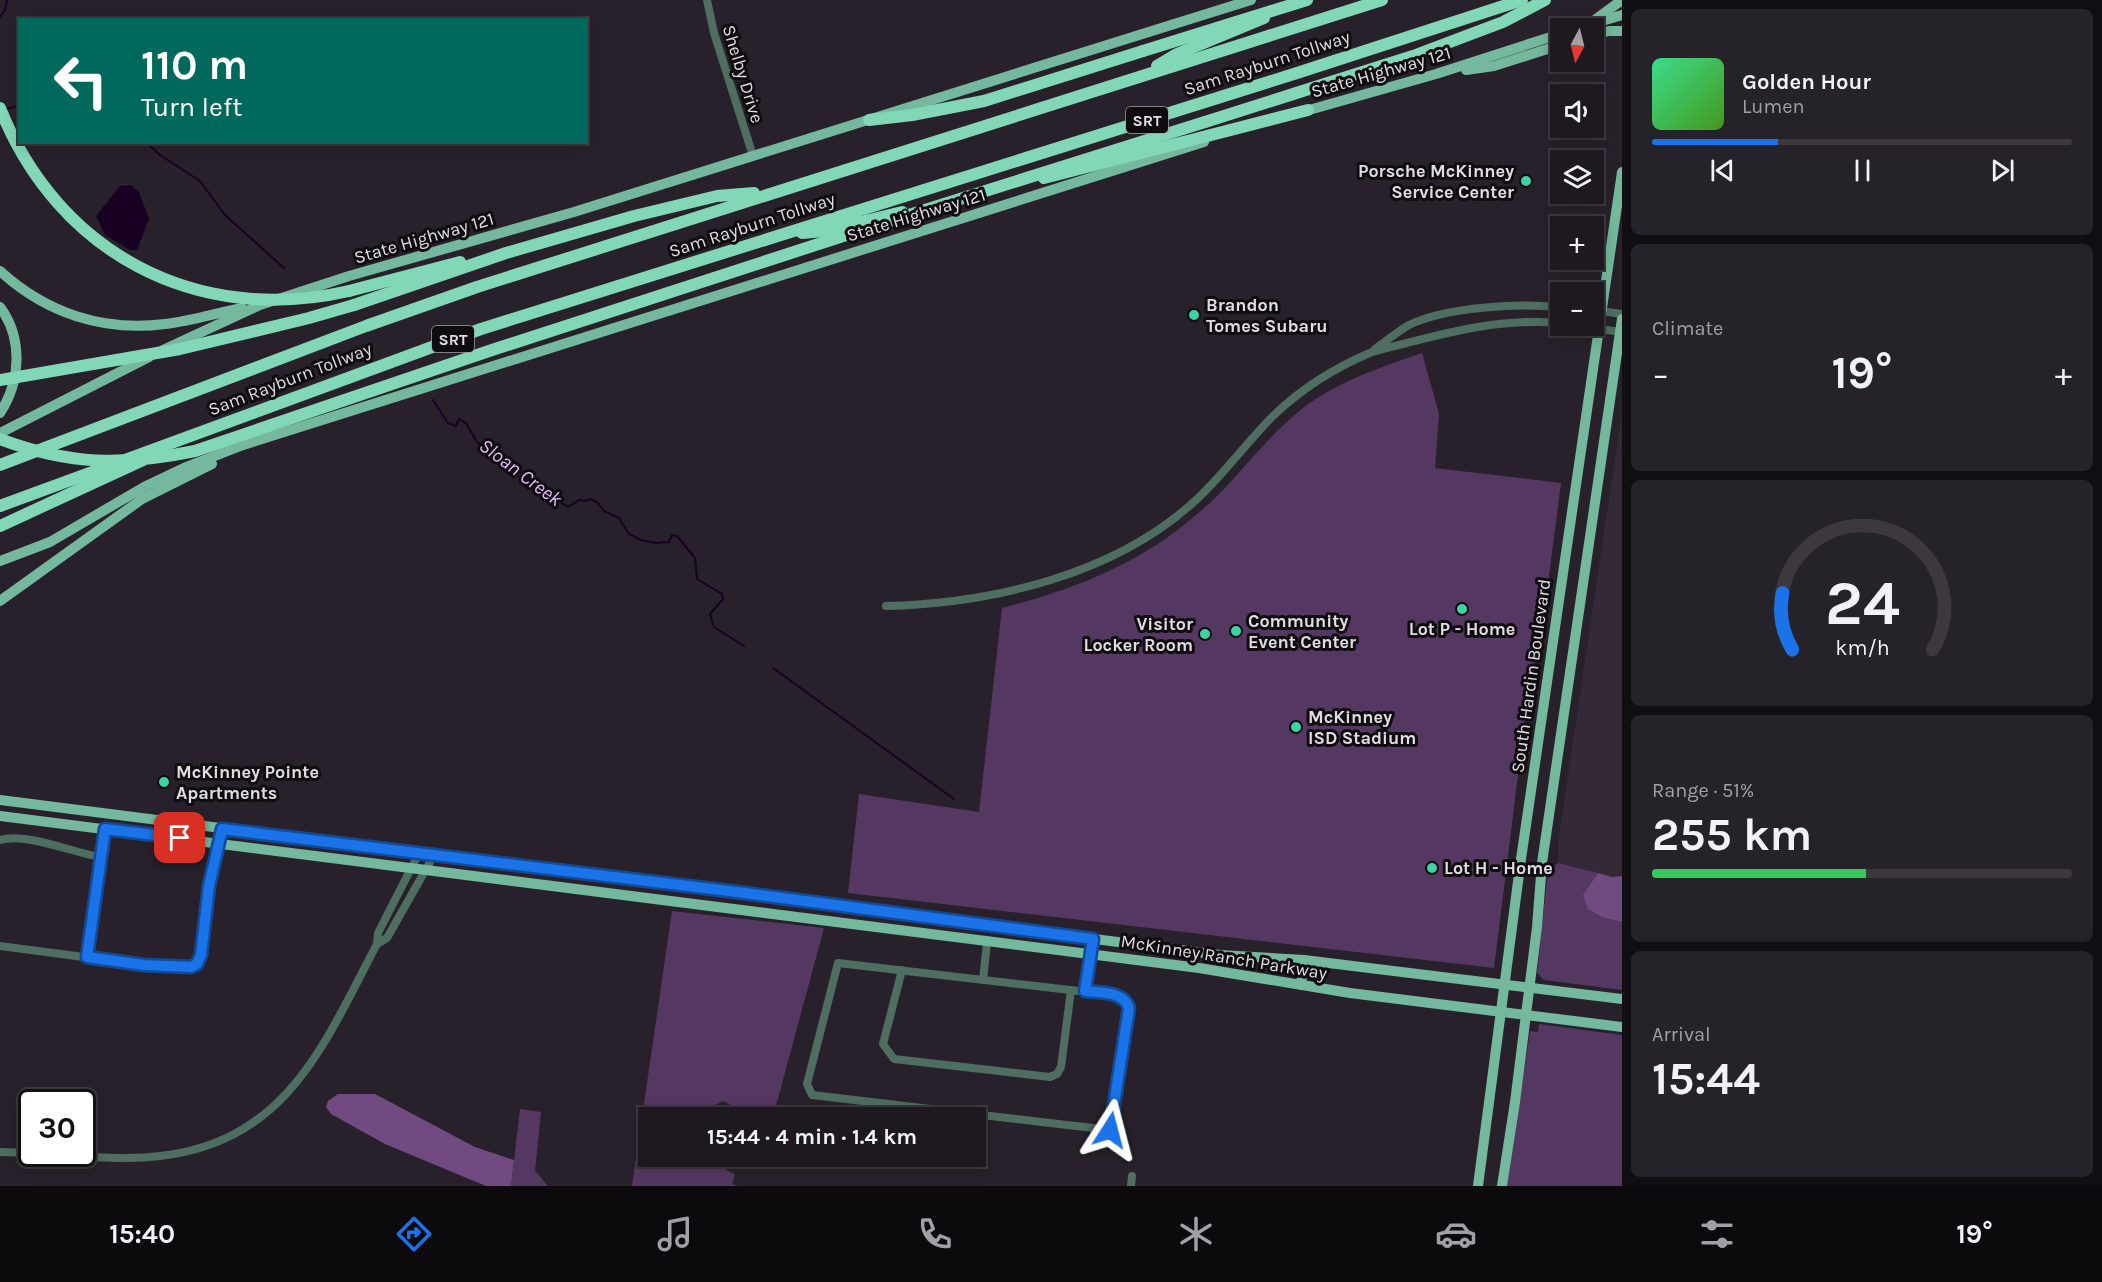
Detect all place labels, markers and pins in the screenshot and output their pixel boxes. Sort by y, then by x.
place label: Porsche McKinney Service Center [1358,160,1514,203]
marker: Porsche McKinney Service Center [1519,174,1533,188]
place label: Brandon Tomes Subaru [1206,294,1327,337]
marker: Brandon Tomes Subaru [1187,308,1201,322]
marker: Lot P - Home [1455,602,1469,616]
place label: Community Event Center [1248,610,1356,653]
place label: Visitor Locker Room [1084,613,1193,656]
place label: Lot P - Home [1409,618,1515,640]
marker: Community Event Center [1229,624,1243,638]
marker: Visitor Locker Room [1198,627,1212,641]
place label: McKinney ISD Stadium [1308,706,1416,749]
marker: McKinney ISD Stadium [1289,720,1303,734]
place label: McKinney Pointe Apartments [176,761,319,804]
marker: McKinney Pointe Apartments [157,775,171,789]
pin [154,812,205,863]
place label: Lot H - Home [1444,857,1553,879]
marker: Lot H - Home [1425,861,1439,875]

